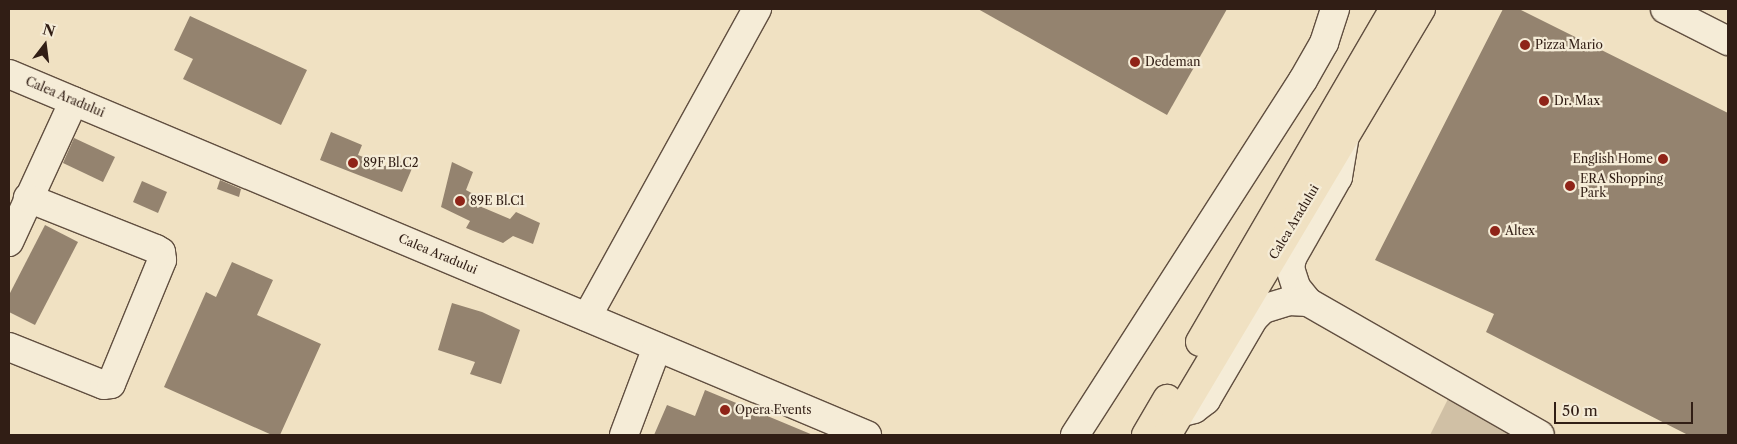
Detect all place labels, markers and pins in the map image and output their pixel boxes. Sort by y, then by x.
place label: Pizza Mario [1535,38,1603,52]
marker: Pizza Mario [1519,39,1531,51]
place label: Dedeman [1145,55,1200,69]
marker: Dedeman [1129,56,1141,68]
place label: Dr. Max [1554,94,1600,108]
marker: Dr. Max [1538,95,1550,107]
place label: English Home [1572,152,1653,166]
marker: English Home [1657,153,1669,165]
place label: 89F Bl.C2 [363,156,419,170]
marker: 89F Bl.C2 [347,157,359,169]
place label: ERA Shopping Park [1580,172,1663,200]
marker: ERA Shopping Park [1564,180,1576,192]
place label: 89E Bl.C1 [470,194,525,208]
marker: 89E Bl.C1 [454,195,466,207]
place label: Altex [1505,224,1535,238]
marker: Altex [1489,225,1501,237]
place label: Opera Events [735,403,812,417]
marker: Opera Events [719,404,731,416]

